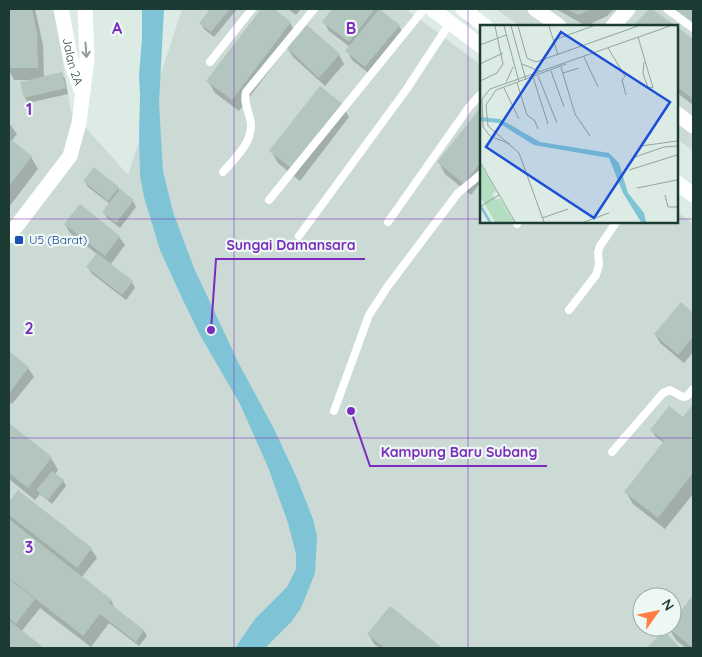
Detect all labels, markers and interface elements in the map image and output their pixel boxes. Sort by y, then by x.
text: A [112,18,123,38]
text: B [346,18,356,38]
inset map [480,25,677,222]
street label: Jalan 2A [60,36,87,88]
one-way arrow [81,42,91,58]
text: 1 [26,99,32,119]
callout: Sungai Damansara [216,230,365,259]
place label: U5 (Barat) [29,232,87,247]
marker: U5 (Barat) [13,234,25,246]
text: Sungai Damansara [227,236,356,254]
text: 2 [24,318,34,338]
callout: Kampung Baru Subang [370,437,547,466]
text: Kampung Baru Subang [381,443,537,461]
text: 3 [25,537,33,557]
north arrow [632,587,682,637]
text: N [658,596,678,614]

